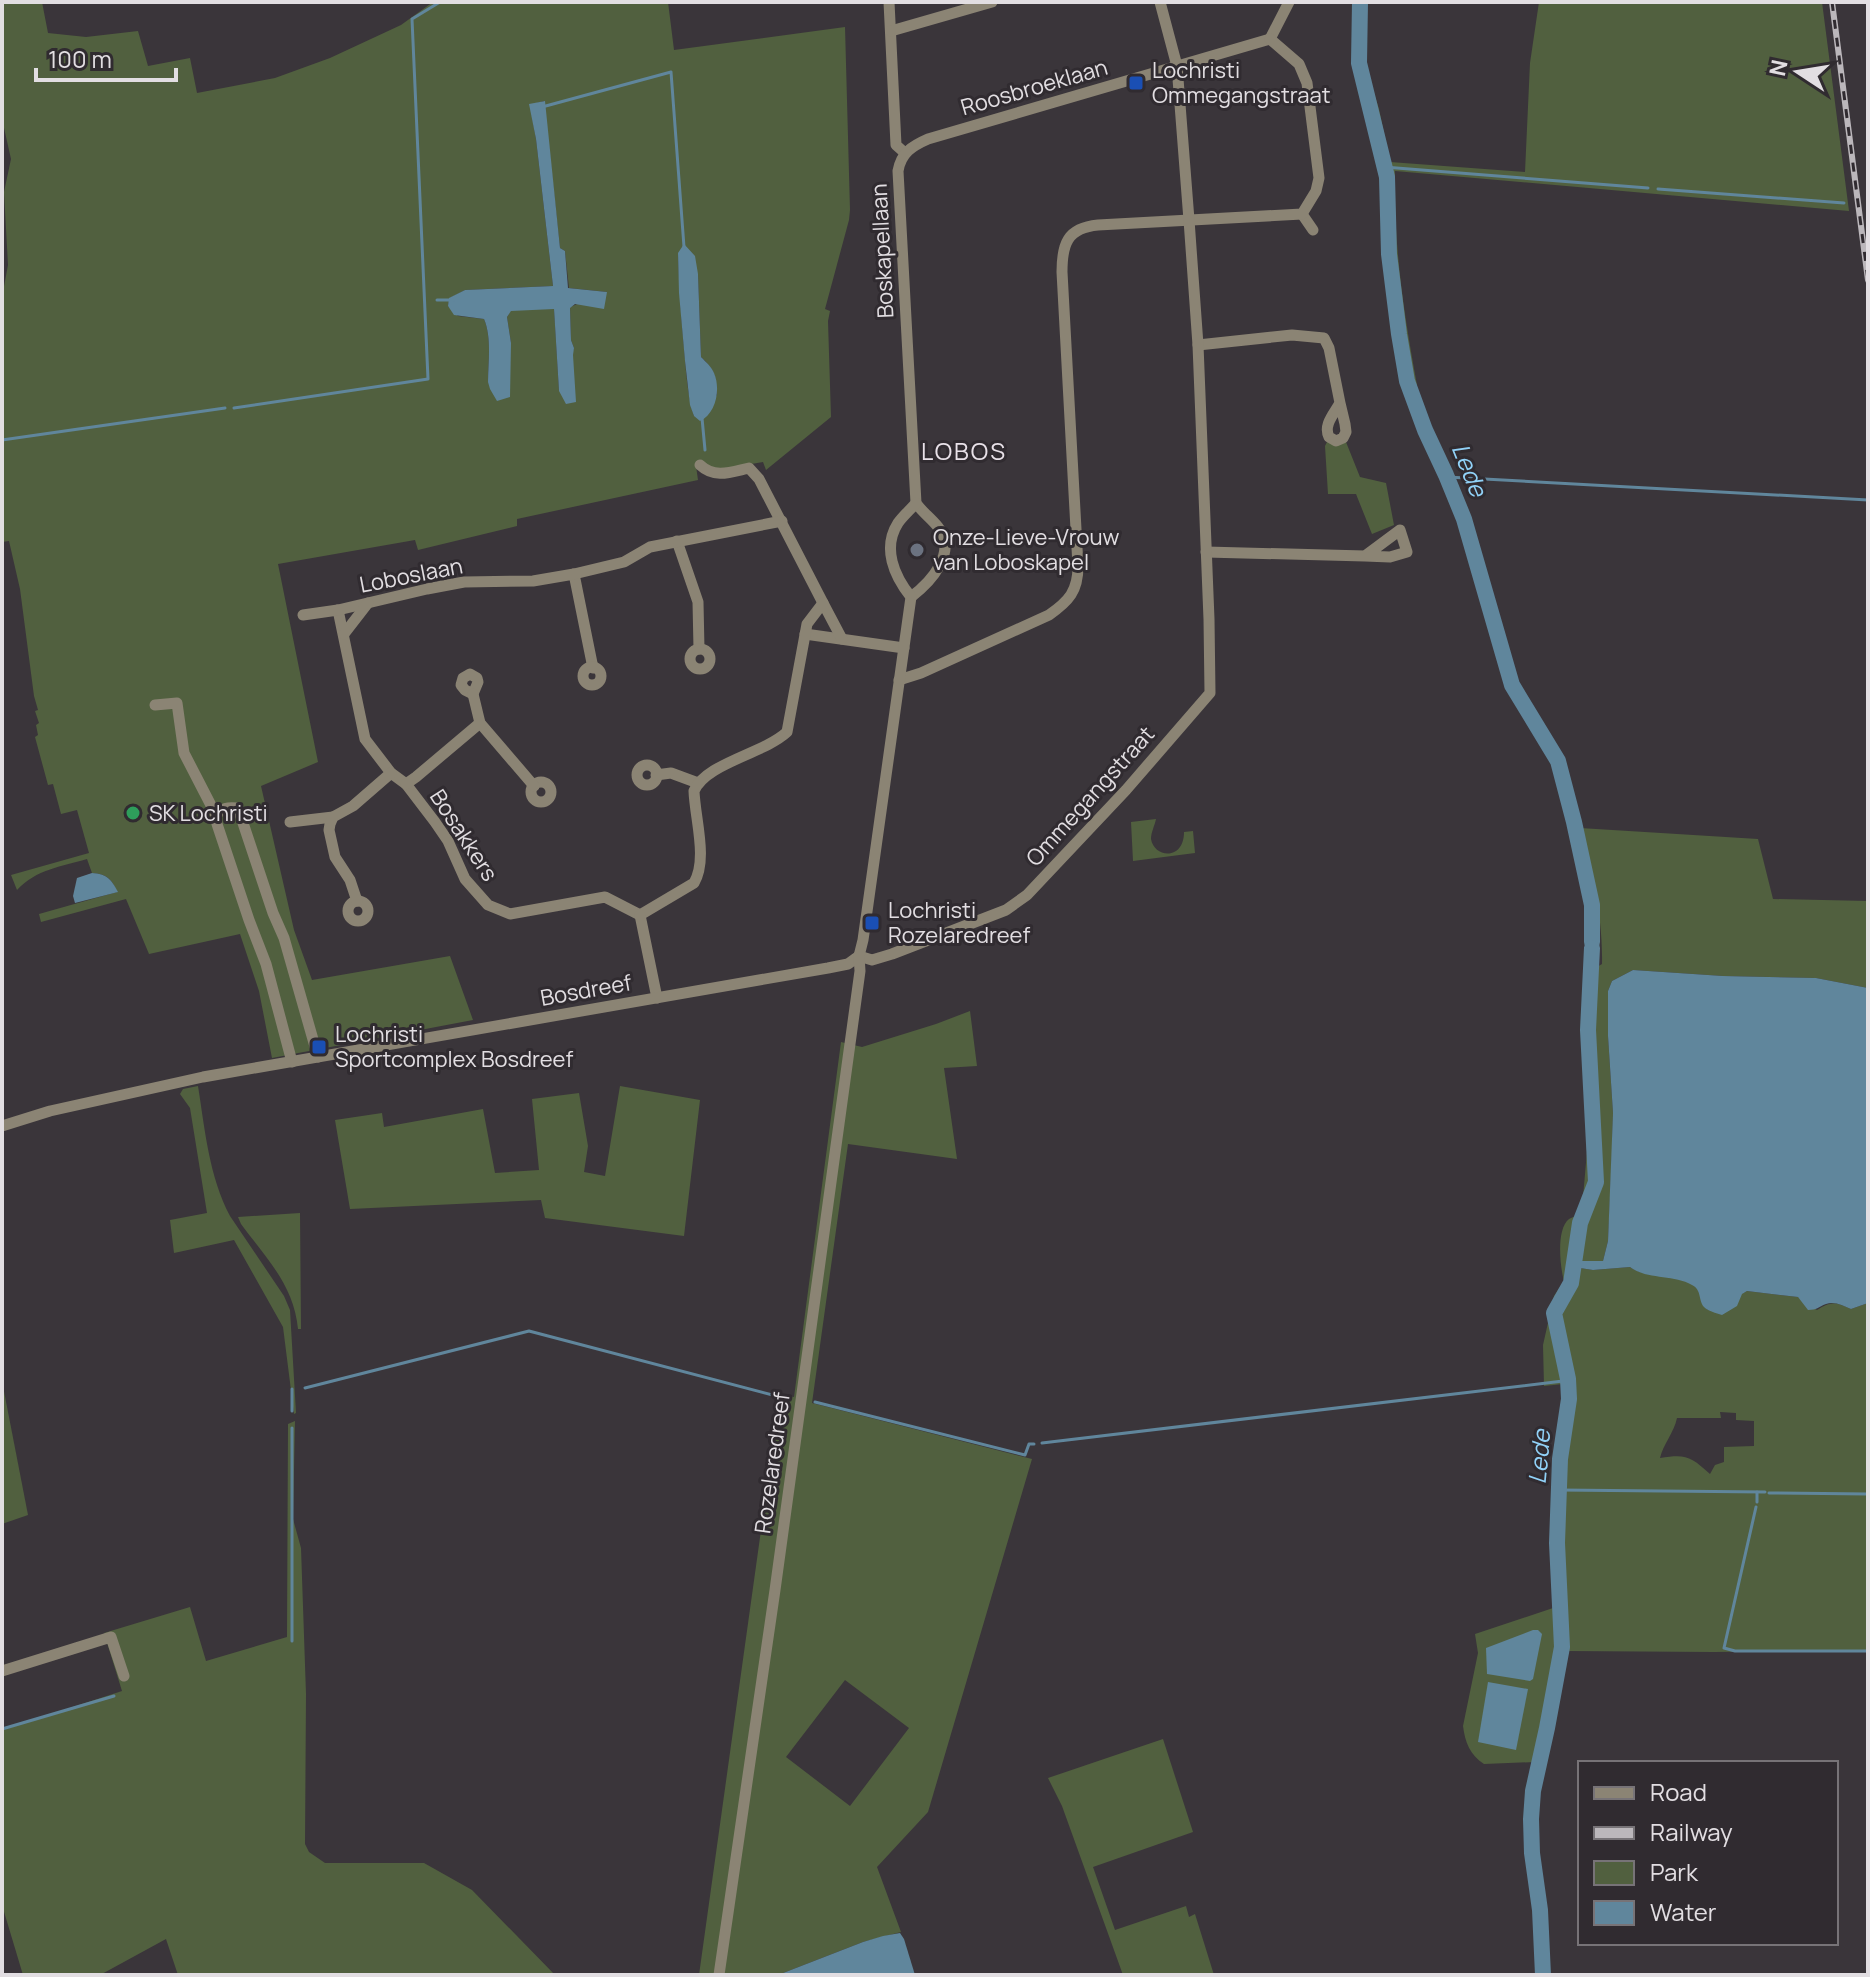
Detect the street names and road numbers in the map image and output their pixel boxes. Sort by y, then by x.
street label: Roosbroeklaan [957,52,1111,122]
street label: Boskapellaan [863,183,901,319]
street label: Loboslaan [357,550,465,600]
street label: Ommegangstraat [1019,720,1161,872]
street label: Bosakkers [423,783,505,887]
street label: Bosdreef [538,967,634,1013]
street label: Rozelaredreef [747,1390,797,1536]

